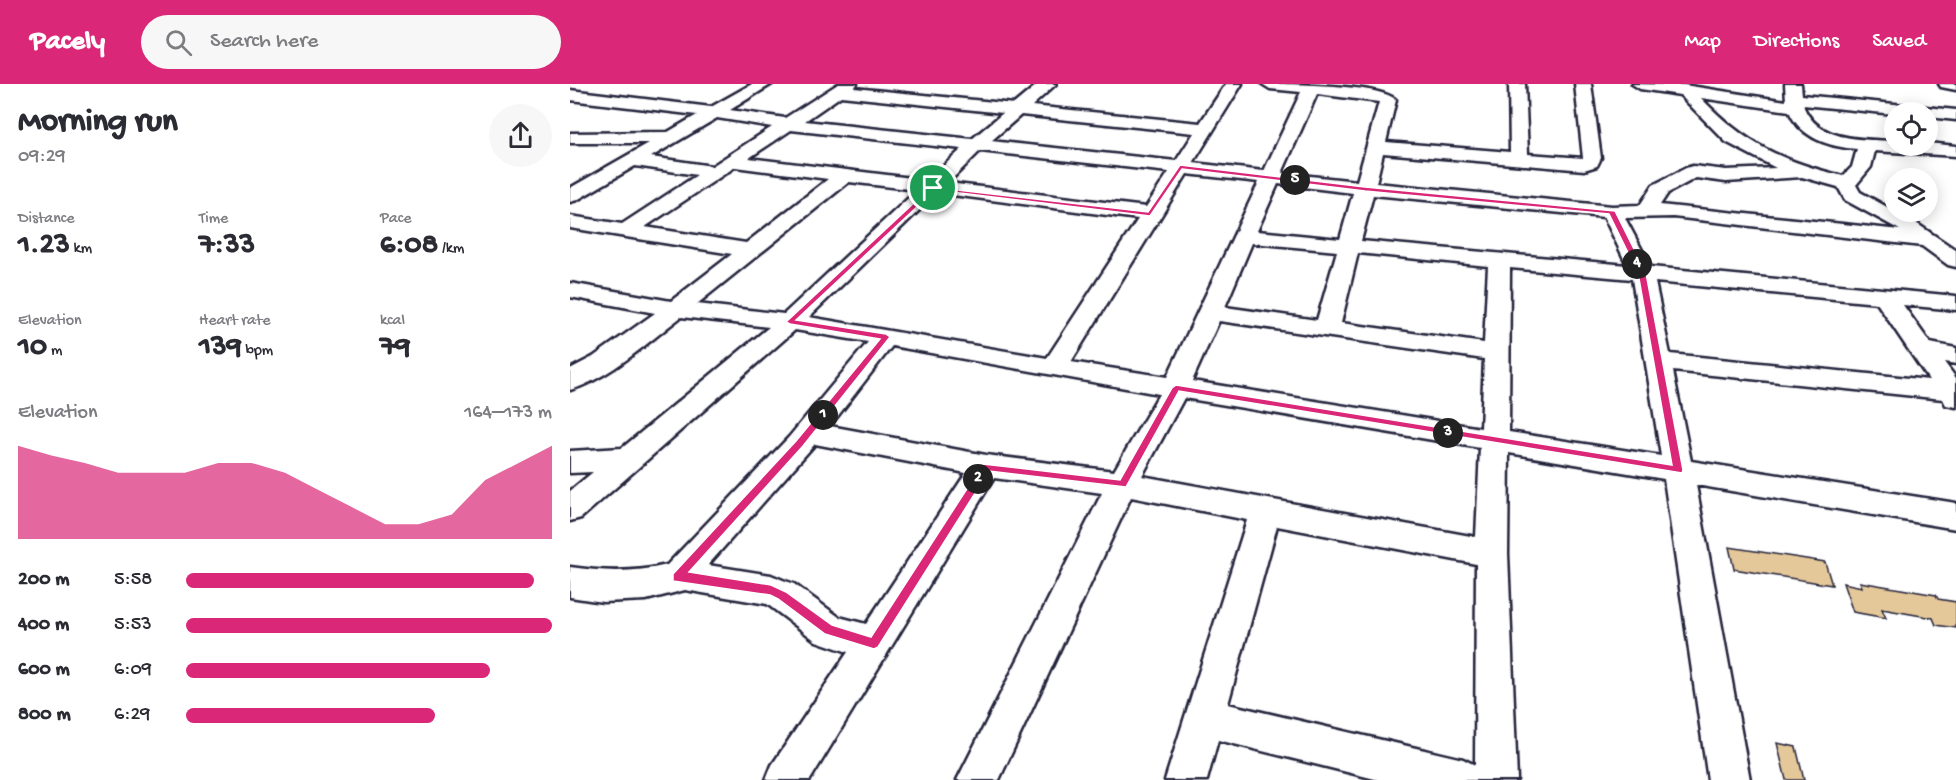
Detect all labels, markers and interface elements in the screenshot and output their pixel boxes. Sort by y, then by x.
search box [141,15,561,69]
text: Pacely [30,26,105,59]
icon: search [162,26,195,59]
text: Search here [210,29,318,55]
text: Map [1684,30,1721,55]
text: Directions [1754,30,1839,55]
text: Saved [1872,30,1926,55]
map controls [1884,102,1938,222]
button: locate [1884,102,1938,156]
text: Morning run [18,104,178,142]
button: share [489,104,552,167]
text: 09:29 [18,146,65,169]
pin [907,162,958,213]
pin: 5 [1280,165,1310,195]
button: layers [1884,168,1938,222]
text: 5 [1291,170,1299,189]
icon: arrive [916,171,949,204]
text: Distance [18,210,75,229]
text: Time [199,210,228,229]
text: Pace [380,210,411,229]
text: 1.23 [18,229,70,264]
text: 7:33 [199,229,255,264]
text: 6:08 [380,229,438,264]
text: km [70,240,92,259]
text: /km [438,240,464,259]
pin: 4 [1622,249,1652,279]
text: 4 [1633,254,1641,273]
text: Elevation [18,312,82,331]
text: Heart rate [199,312,271,331]
text: kcal [380,312,405,331]
text: 10 [18,331,47,366]
text: 139 [199,331,242,366]
text: 79 [380,331,411,366]
text: m [47,342,62,361]
text: bpm [242,342,273,361]
pin: 1 [808,400,838,430]
text: Elevation [18,402,98,425]
text: 164–173 m [464,402,552,425]
text: 1 [820,405,826,424]
pin: 3 [1433,418,1463,448]
text: 3 [1444,423,1452,442]
pin: 2 [963,464,993,494]
text: 2 [974,469,982,488]
text: 200 m [18,569,69,592]
text: 5:58 [114,569,152,592]
text: 400 m [18,614,69,637]
text: 5:53 [114,614,152,637]
text: 600 m [18,659,70,682]
text: 6:09 [114,659,152,682]
text: 800 m [18,704,71,727]
text: 6:29 [114,704,150,727]

